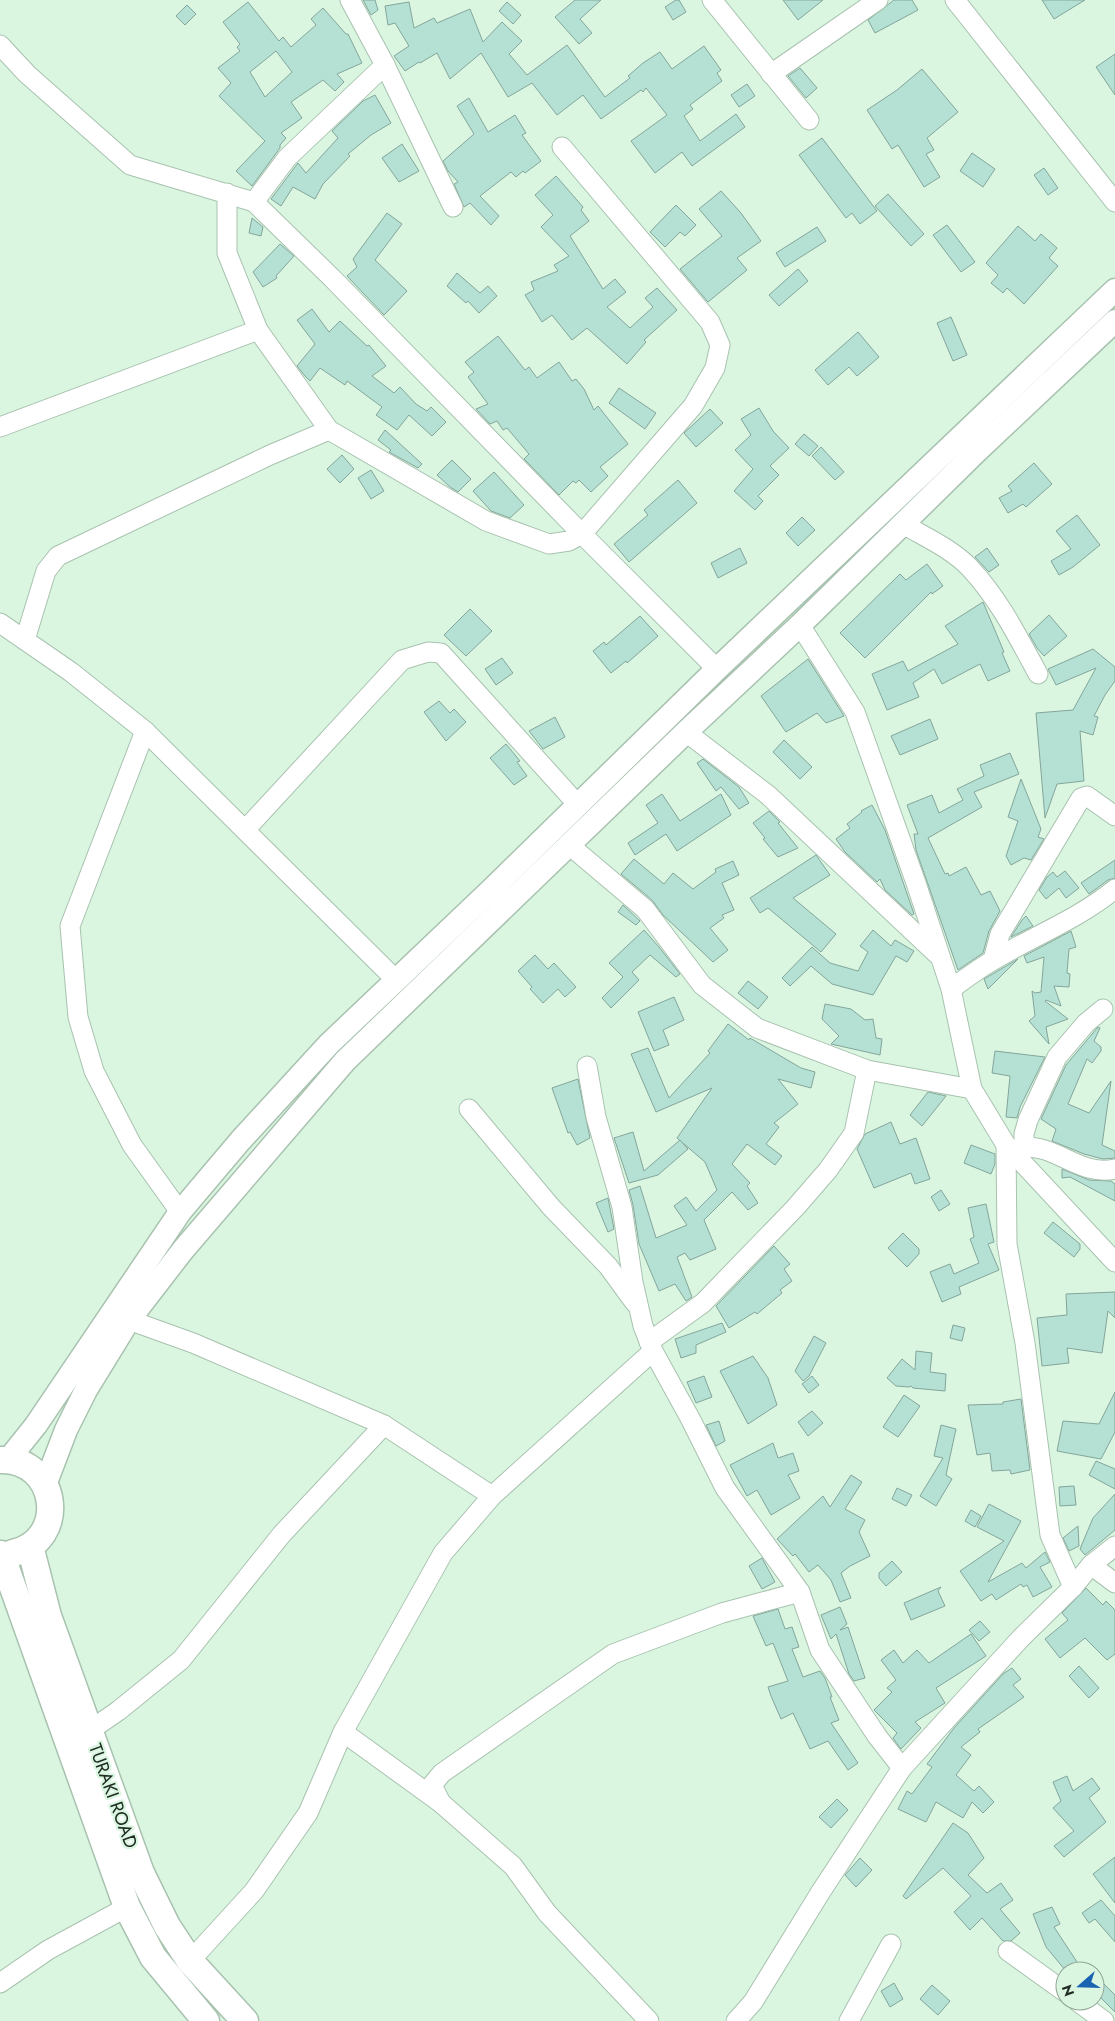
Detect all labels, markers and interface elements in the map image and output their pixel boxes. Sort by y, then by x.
street label: TURAKI ROAD [82,1740,144,1852]
north arrow [1055,1961,1105,2011]
text: N [1056,1982,1079,1999]

